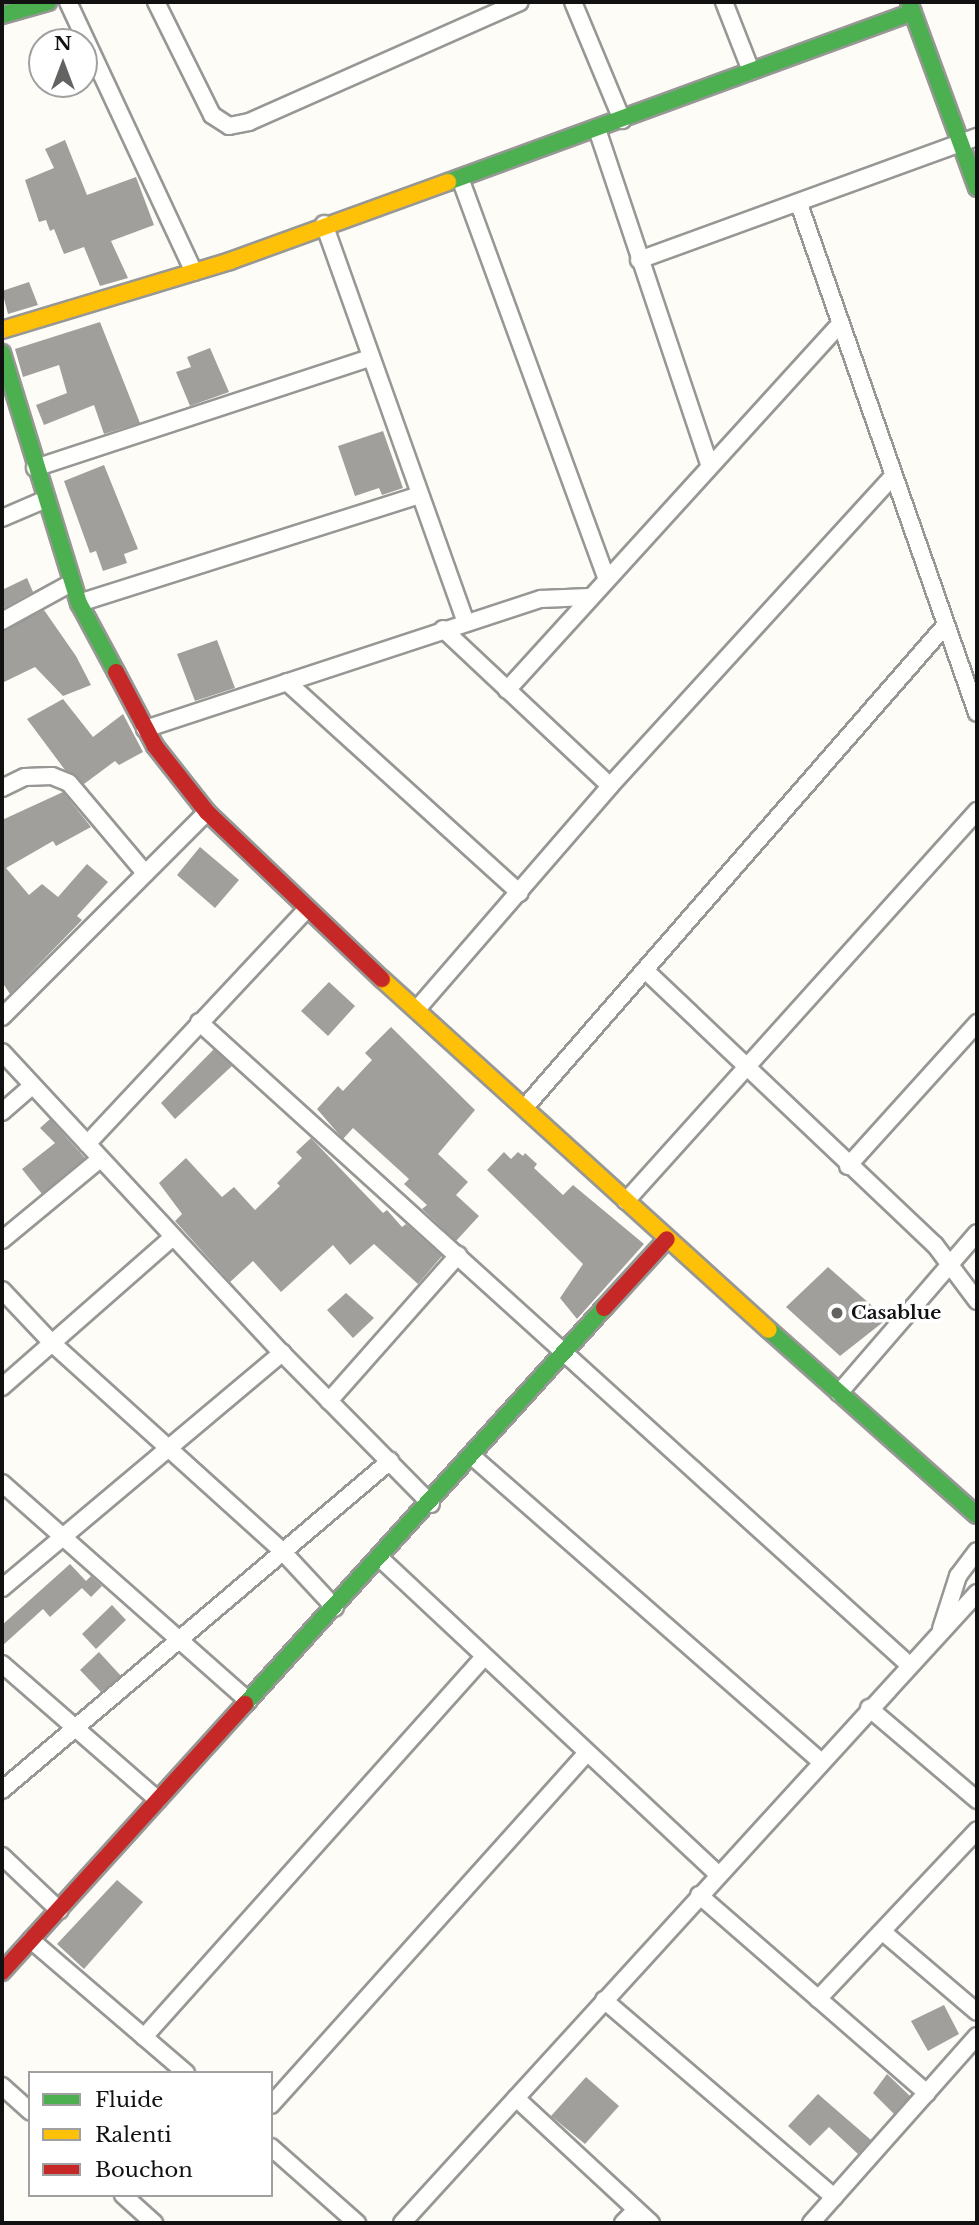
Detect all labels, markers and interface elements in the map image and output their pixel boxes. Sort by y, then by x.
north arrow [28,28,98,98]
text: N [54,32,72,55]
place label: Casablue [851,1302,941,1324]
marker: Casablue [829,1305,845,1321]
legend [28,2071,273,2197]
text: Fluide [95,2087,163,2113]
text: Ralenti [95,2122,172,2148]
text: Bouchon [95,2157,193,2183]

